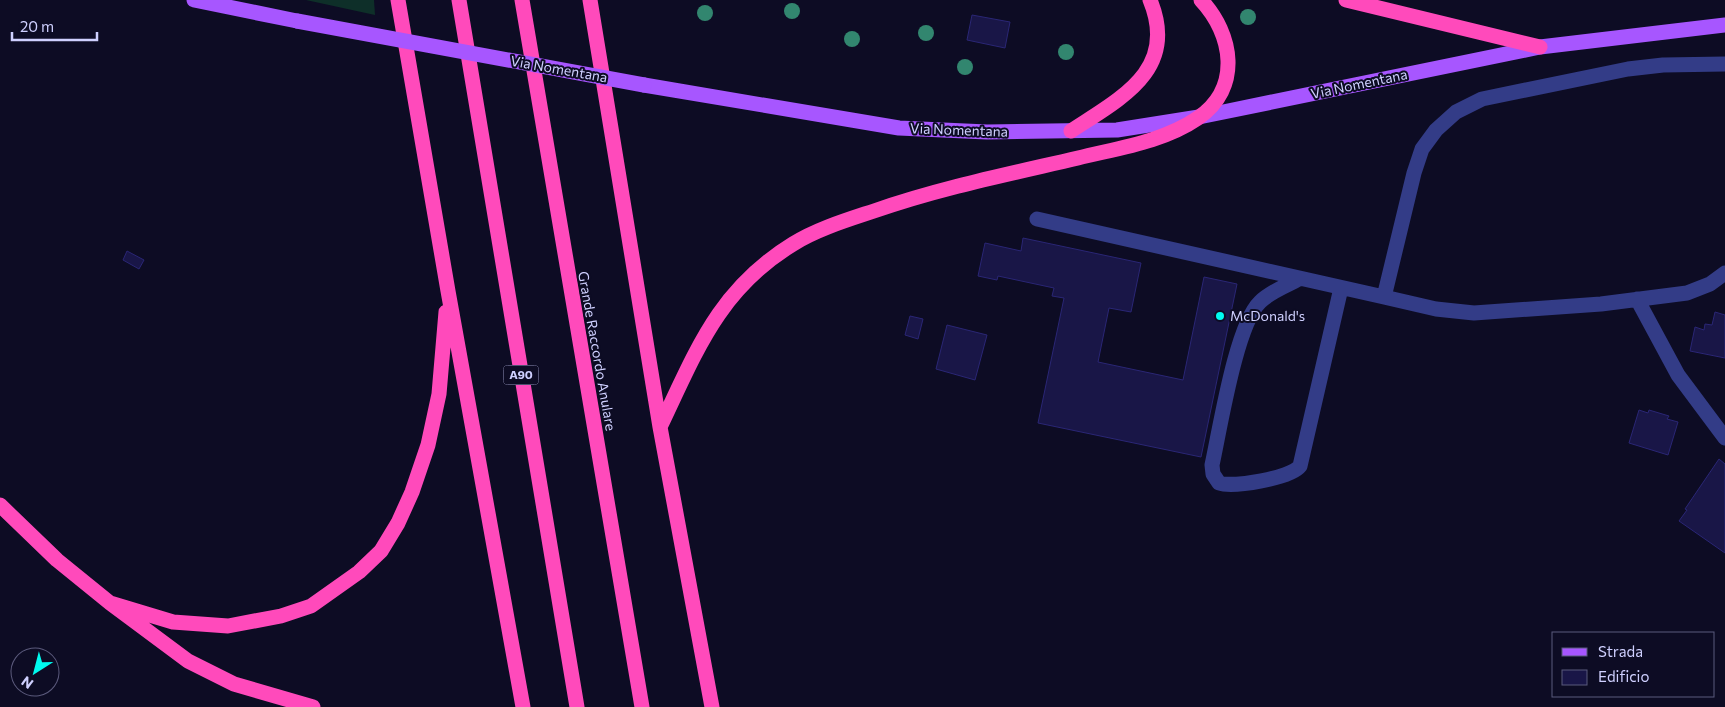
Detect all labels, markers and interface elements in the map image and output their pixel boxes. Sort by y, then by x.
scale bar [12,10,98,42]
text: 20 m [20,17,54,35]
street label: Via Nomentana [509,52,609,85]
street label: Via Nomentana [1309,65,1409,102]
street label: Via Nomentana [910,119,1008,140]
street label: Grande Raccordo Anulare [575,270,620,432]
place label: McDonald's [1230,307,1305,324]
marker: McDonald's [1214,310,1226,322]
road number: A90 [504,366,538,384]
legend [1552,632,1715,697]
text: Strada [1598,642,1643,660]
north arrow [10,647,60,697]
text: Edificio [1598,667,1649,685]
text: N [18,673,36,693]

